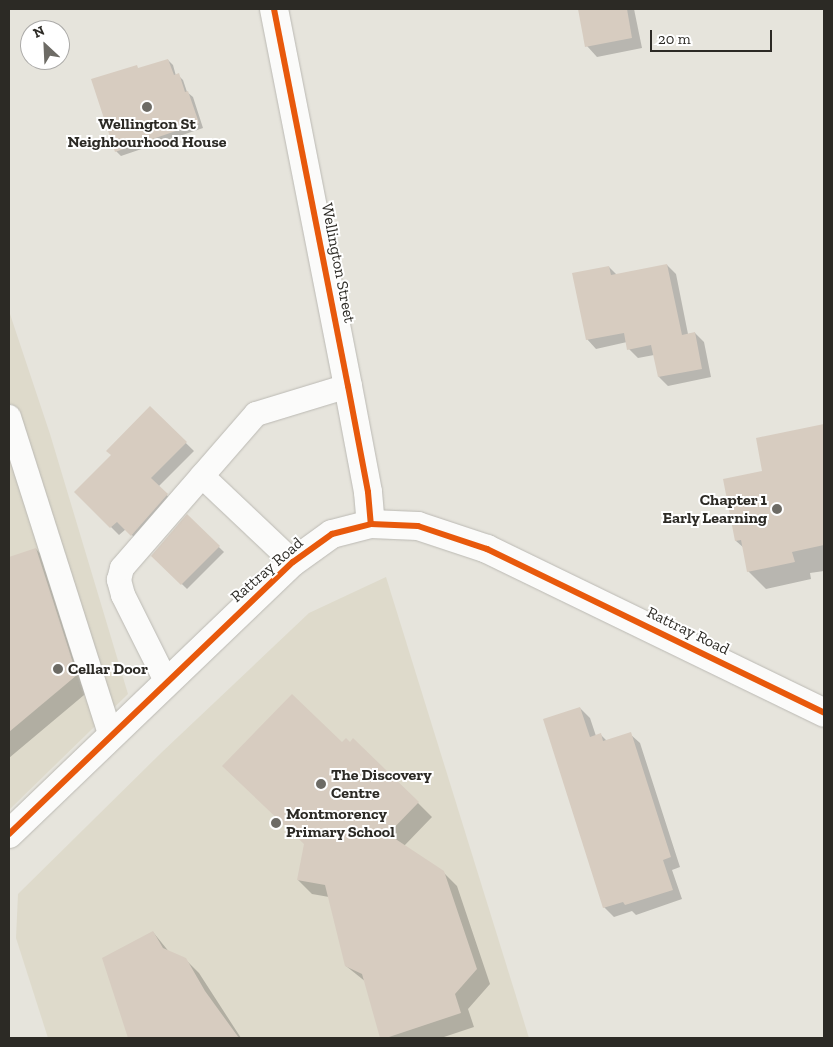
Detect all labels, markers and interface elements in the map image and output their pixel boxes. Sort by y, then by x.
north arrow [20,20,70,70]
scale bar [653,20,776,52]
text: N [30,22,47,42]
text: 20 m [658,30,691,48]
marker: Wellington St Neighbourhood House [141,101,153,113]
place label: Wellington St Neighbourhood House [68,114,226,152]
street label: Wellington Street [317,201,359,325]
place label: Chapter 1 Early Learning [662,490,767,528]
marker: Chapter 1 Early Learning [771,503,783,515]
street label: Rattray Road [227,533,307,607]
street label: Rattray Road [643,603,733,659]
place label: Cellar Door [68,659,148,679]
marker: Cellar Door [52,663,64,675]
place label: The Discovery Centre [331,765,432,803]
marker: The Discovery Centre [315,778,327,790]
place label: Montmorency Primary School [286,804,395,842]
marker: Montmorency Primary School [270,817,282,829]

